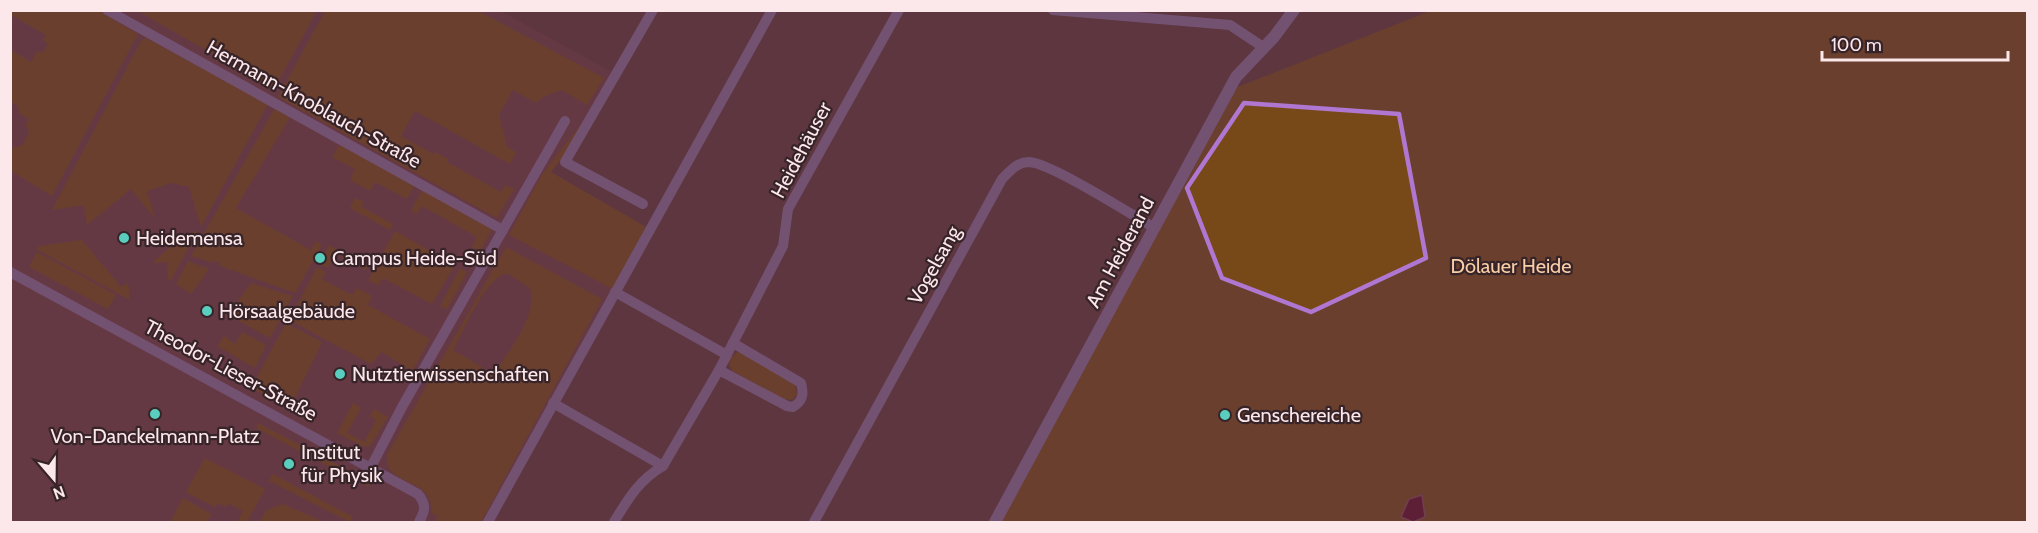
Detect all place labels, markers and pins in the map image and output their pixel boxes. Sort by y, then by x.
place label: Heidemensa [136,226,243,250]
marker: Heidemensa [117,231,131,245]
place label: Campus Heide-Süd [332,246,497,270]
marker: Campus Heide-Süd [313,251,327,265]
place label: Hörsaalgebäude [219,299,355,323]
marker: Hörsaalgebäude [200,304,214,318]
place label: Nutztierwissenschaften [352,362,549,386]
marker: Nutztierwissenschaften [333,367,347,381]
place label: Genschereiche [1237,403,1361,427]
marker: Von-Danckelmann-Platz [148,407,162,421]
marker: Genschereiche [1218,408,1232,422]
place label: Von-Danckelmann-Platz [51,424,259,448]
place label: Institut für Physik [301,440,382,487]
marker: Institut für Physik [282,457,296,471]

